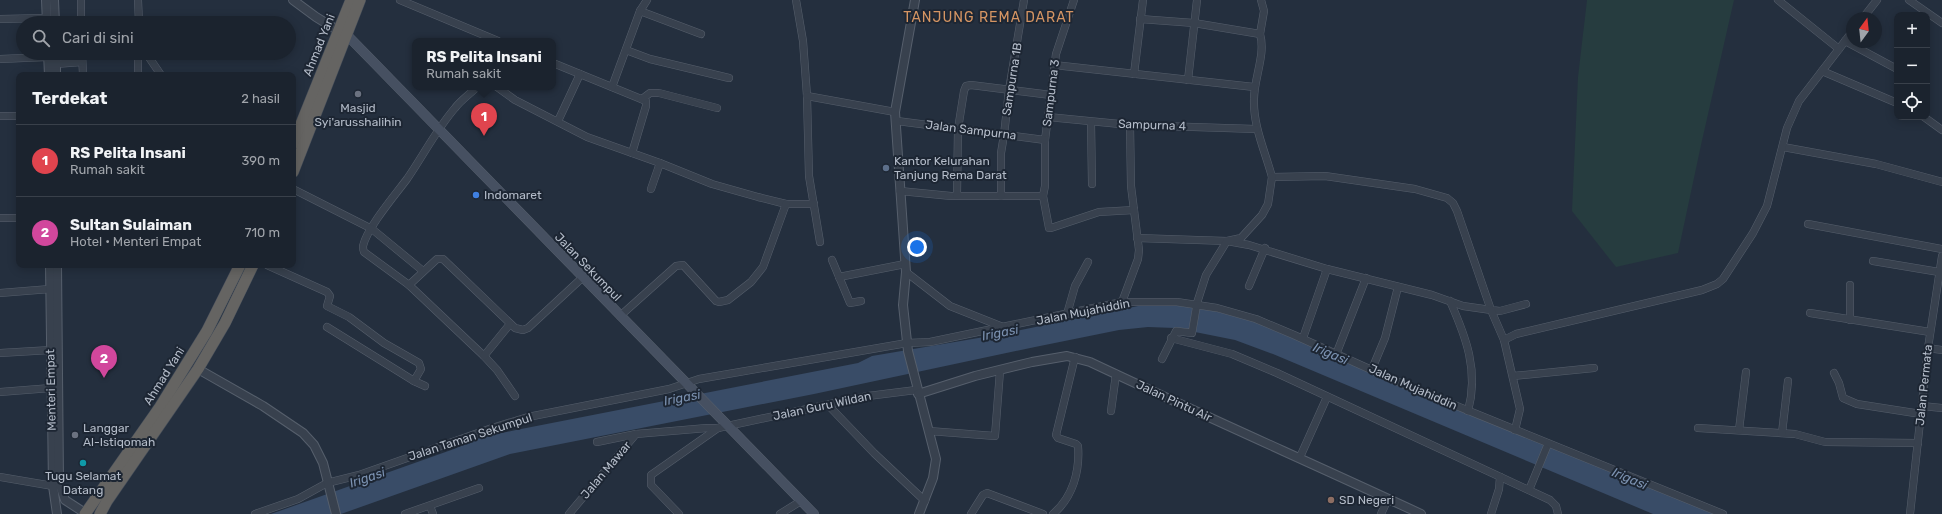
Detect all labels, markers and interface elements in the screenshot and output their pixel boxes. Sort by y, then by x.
district label: TANJUNG REMA DARAT [903,9,1075,26]
street label: Ahmad Yani [300,12,338,78]
north arrow [1846,12,1882,48]
map controls [1894,12,1930,120]
button: + [1894,12,1930,48]
search box [16,16,296,60]
icon: search [30,27,52,49]
text: Cari di sini [62,29,134,47]
popup [412,38,556,90]
street label: Sampurna 1B [999,42,1025,116]
text: RS Pelita Insani [426,48,542,66]
button: − [1894,48,1930,84]
street label: Sampurna 3 [1040,59,1062,127]
text: Rumah sakit [426,66,501,81]
button: locate [1894,84,1930,120]
text: Terdekat [32,88,107,108]
marker: Masjid Syi'arusshalihin [353,89,363,99]
text: 2 hasil [241,91,280,106]
place label: Masjid Syi'arusshalihin [314,101,402,129]
pin: 1 [471,103,497,136]
street label: Jalan Sampurna [925,117,1017,143]
street label: Sampurna 4 [1118,117,1187,133]
text: RS Pelita Insani [70,144,186,162]
text: 1 [42,153,48,168]
text: 390 m [241,153,280,168]
place label: Kantor Kelurahan Tanjung Rema Darat [894,154,1007,182]
text: Rumah sakit [70,162,145,177]
marker: Kantor Kelurahan Tanjung Rema Darat [881,163,891,173]
place label: Indomaret [484,188,542,202]
marker: Indomaret [471,190,481,200]
text: Sultan Sulaiman [70,216,192,234]
text: 2 [41,225,49,240]
text: 710 m [245,225,280,240]
street label: Jalan Sekumpul [552,230,624,304]
text: Hotel · Menteri Empat [70,234,201,249]
your location [907,237,927,257]
street label: Jalan Mujahiddin [1035,296,1131,328]
water label: Irigasi [981,321,1021,344]
water label: Irigasi [1311,339,1351,369]
street label: Ahmad Yani [141,344,187,408]
street label: Jalan Permata [1913,344,1935,426]
pin: 2 [91,345,117,378]
street label: Menteri Empat [43,349,59,431]
street label: Jalan Mujahiddin [1367,361,1459,413]
street label: Jalan Pintu Air [1134,377,1214,425]
water label: Irigasi [663,386,703,409]
street label: Jalan Guru Wildan [771,389,873,423]
street label: Jalan Taman Sekumpul [406,410,534,464]
place label: Langgar Al-Istiqomah [83,421,155,449]
marker: Langgar Al-Istiqomah [70,430,80,440]
street label: Jalan Mawar [578,438,634,502]
marker: Tugu Selamat Datang [78,458,88,468]
water label: Irigasi [347,464,388,492]
water label: Irigasi [1610,464,1650,494]
place label: Tugu Selamat Datang [45,469,121,497]
place label: SD Negeri [1339,493,1394,507]
marker: SD Negeri [1326,495,1336,505]

